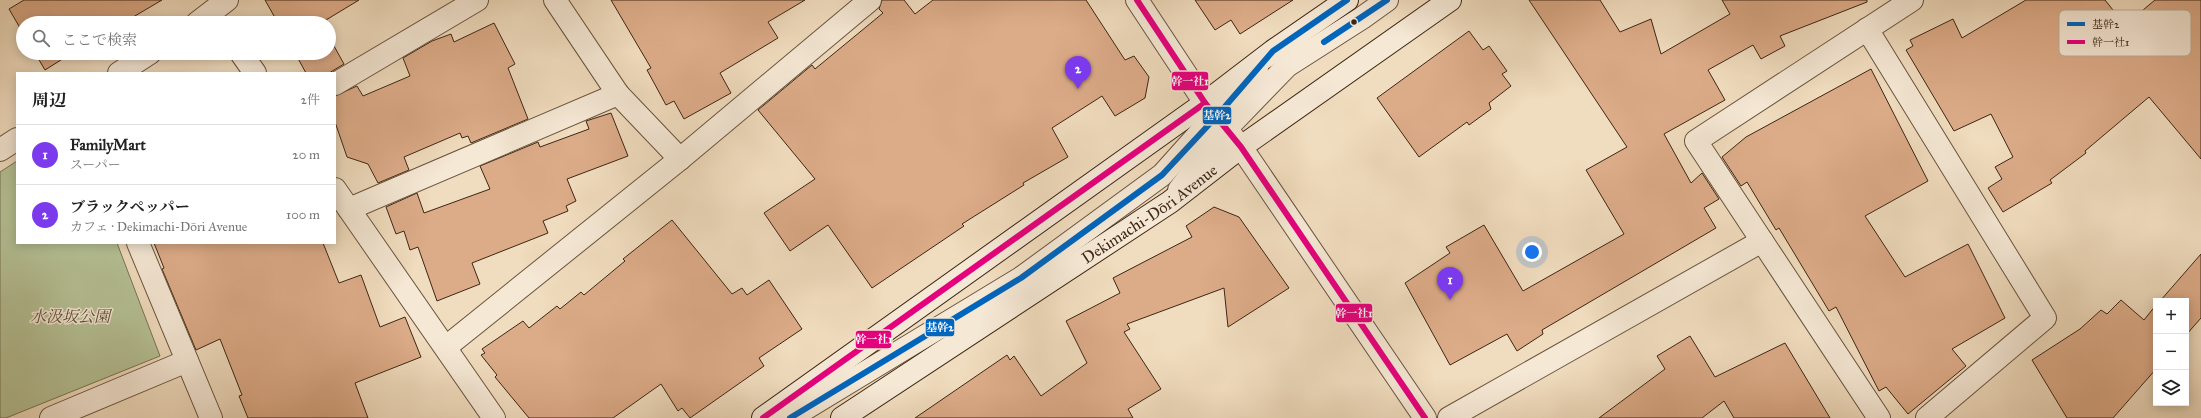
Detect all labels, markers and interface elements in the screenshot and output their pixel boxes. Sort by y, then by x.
legend [2059,10,2191,56]
search box [16,16,336,60]
unlabelled marker [1349,17,1359,27]
text: 基幹2 [2092,18,2120,31]
icon: search [30,27,52,49]
text: ここで検索 [62,31,137,49]
text: 幹一社1 [2092,36,2129,49]
pin: 2 [1065,56,1091,89]
line badge: 幹一社1 [1171,71,1209,91]
text: 幹一社1 [1171,75,1209,88]
text: 周辺 [32,90,66,111]
text: 2件 [301,92,320,108]
line badge: 基幹2 [1202,106,1232,125]
text: 基幹2 [1203,109,1231,122]
text: FamilyMart [70,136,146,154]
text: 1 [42,147,48,163]
text: 20 m [292,147,320,163]
text: スーパー [70,157,121,173]
street label: Dekimachi-Dōri Avenue [1078,160,1221,268]
text: ブラックペッパー [70,198,190,216]
text: 2 [42,207,48,223]
text: 100 m [286,207,320,223]
text: カフェ · Dekimachi-Dōri Avenue [70,219,247,235]
your location [1522,242,1542,262]
pin: 1 [1437,267,1463,300]
map controls [2153,298,2189,406]
button: + [2153,298,2189,334]
line badge: 幹一社1 [1335,303,1373,323]
park label: 水汲坂公園 [30,307,113,326]
text: 幹一社1 [1335,307,1373,320]
line badge: 基幹2 [925,318,955,337]
text: 基幹2 [926,321,954,334]
line badge: 幹一社1 [855,330,892,349]
text: 幹一社1 [855,333,893,346]
button: − [2153,334,2189,370]
button: layers [2153,370,2189,406]

